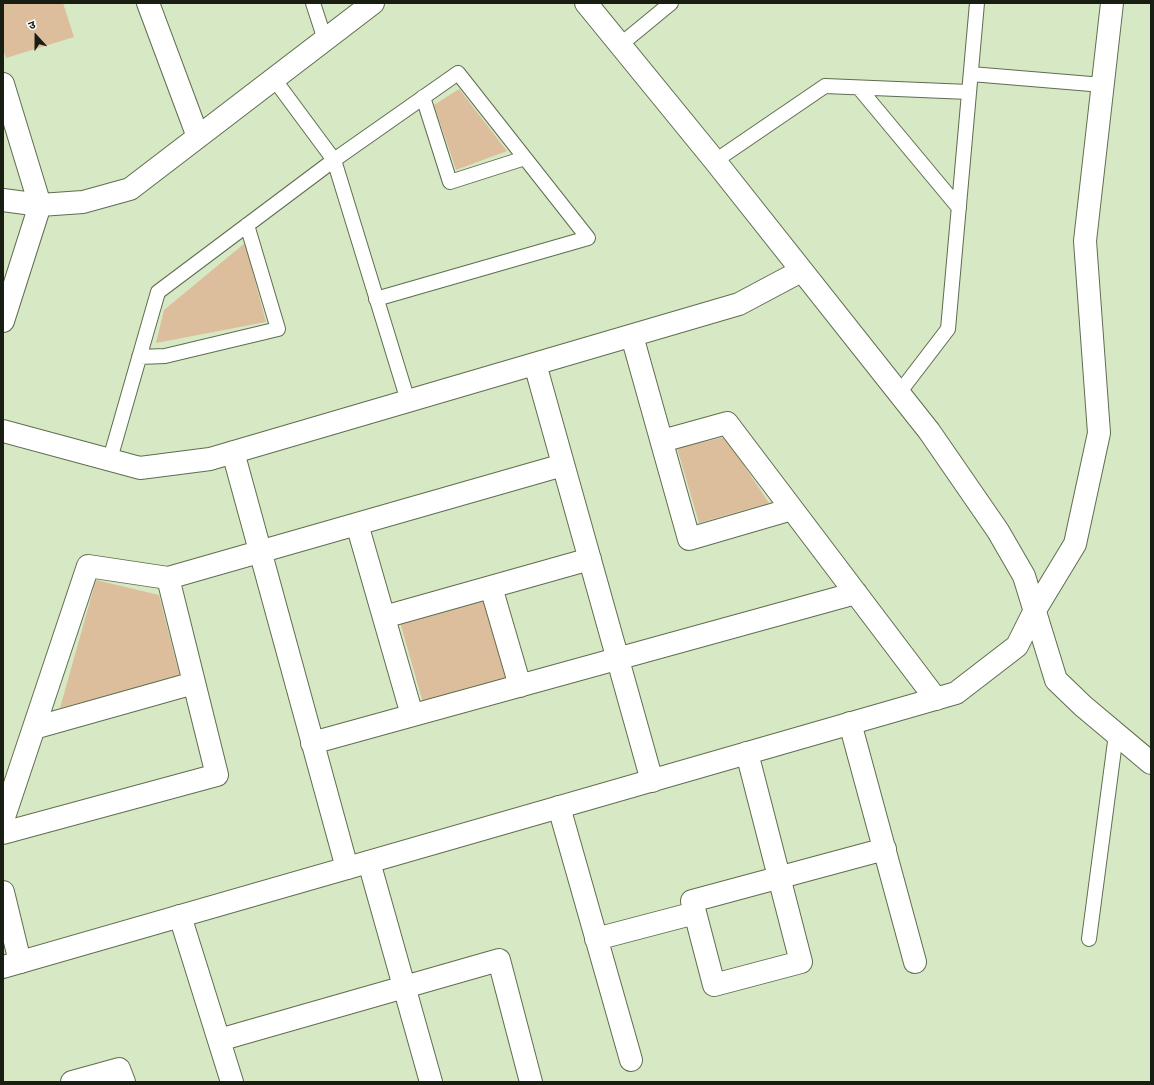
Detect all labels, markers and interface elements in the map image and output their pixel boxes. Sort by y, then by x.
north arrow [16,16,56,56]
text: उ [26,17,37,32]

